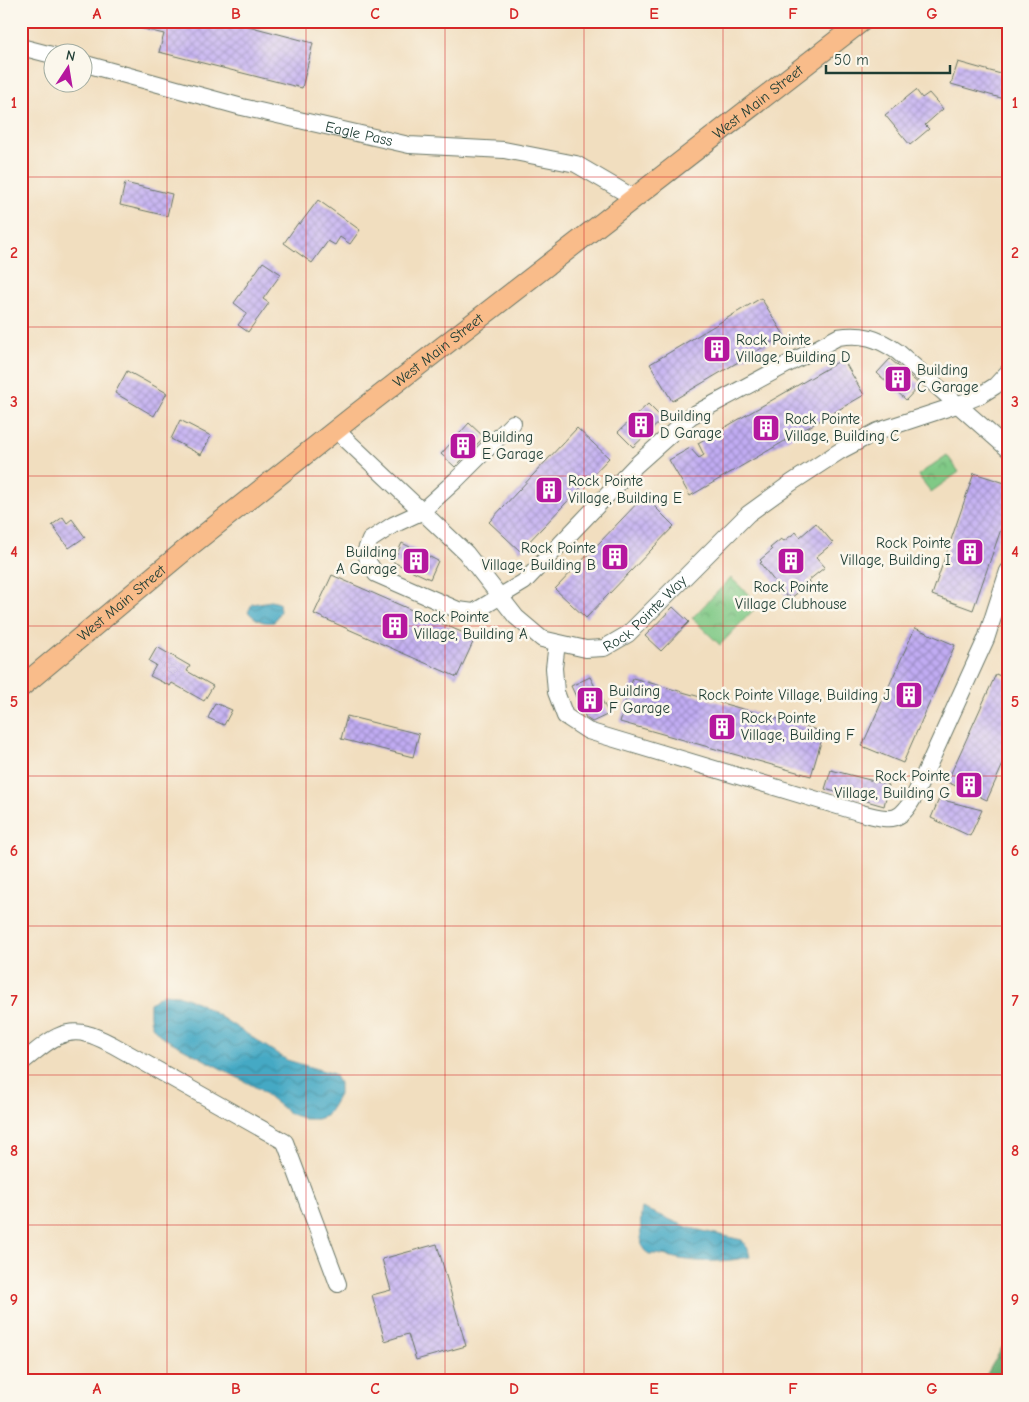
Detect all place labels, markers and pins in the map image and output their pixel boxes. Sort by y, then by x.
place label: Rock Pointe Village, Building D [736,331,850,366]
building icon: Rock Pointe Village, Building D [702,334,732,364]
place label: Building C Garage [917,361,979,396]
building icon: Building C Garage [883,364,913,394]
place label: Building D Garage [660,407,722,442]
building icon: Building D Garage [626,410,656,440]
place label: Rock Pointe Village, Building C [785,410,899,445]
building icon: Rock Pointe Village, Building C [751,413,781,443]
place label: Building E Garage [482,428,544,463]
building icon: Building E Garage [448,431,478,461]
place label: Rock Pointe Village, Building E [568,472,682,507]
building icon: Rock Pointe Village, Building E [534,475,564,505]
place label: Rock Pointe Village, Building I [840,534,951,569]
building icon: Rock Pointe Village, Building I [955,537,985,567]
place label: Rock Pointe Village, Building B [482,539,596,574]
building icon: Rock Pointe Village, Building B [600,542,630,572]
place label: Building A Garage [336,543,397,578]
building icon: Building A Garage [401,546,431,576]
building icon: Rock Pointe Village Clubhouse [776,546,806,576]
place label: Rock Pointe Village Clubhouse [735,578,847,613]
place label: Rock Pointe Village, Building A [414,608,528,643]
building icon: Rock Pointe Village, Building A [380,611,410,641]
building icon: Rock Pointe Village, Building J [894,680,924,710]
place label: Building F Garage [609,682,671,717]
building icon: Building F Garage [575,685,605,715]
place label: Rock Pointe Village, Building J [698,686,890,704]
place label: Rock Pointe Village, Building F [741,709,855,744]
building icon: Rock Pointe Village, Building F [707,712,737,742]
place label: Rock Pointe Village, Building G [834,767,950,802]
building icon: Rock Pointe Village, Building G [954,770,984,800]

